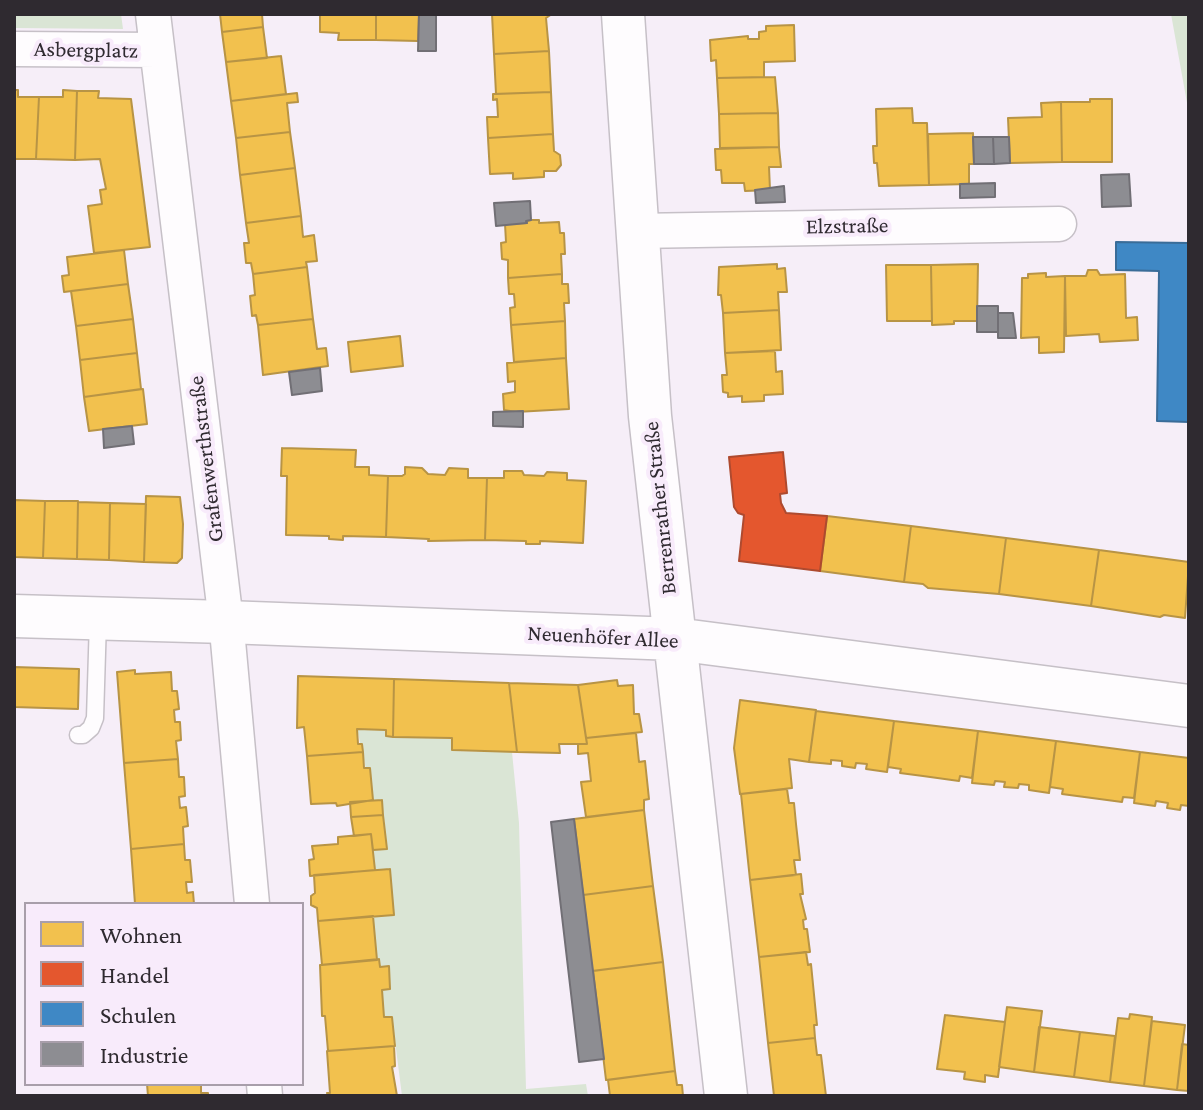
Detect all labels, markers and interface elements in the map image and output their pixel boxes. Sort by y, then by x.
street label: Asbergplatz [34,36,138,64]
street label: Elzstraße [806,212,888,240]
street label: Grafenwerthstraße [183,374,229,544]
street label: Berrenrather Straße [638,420,682,596]
street label: Neuenhöfer Allee [527,620,679,654]
legend [24,902,304,1086]
text: Wohnen [100,921,182,948]
text: Handel [100,961,169,988]
text: Schulen [100,1001,176,1028]
text: Industrie [100,1041,188,1068]

